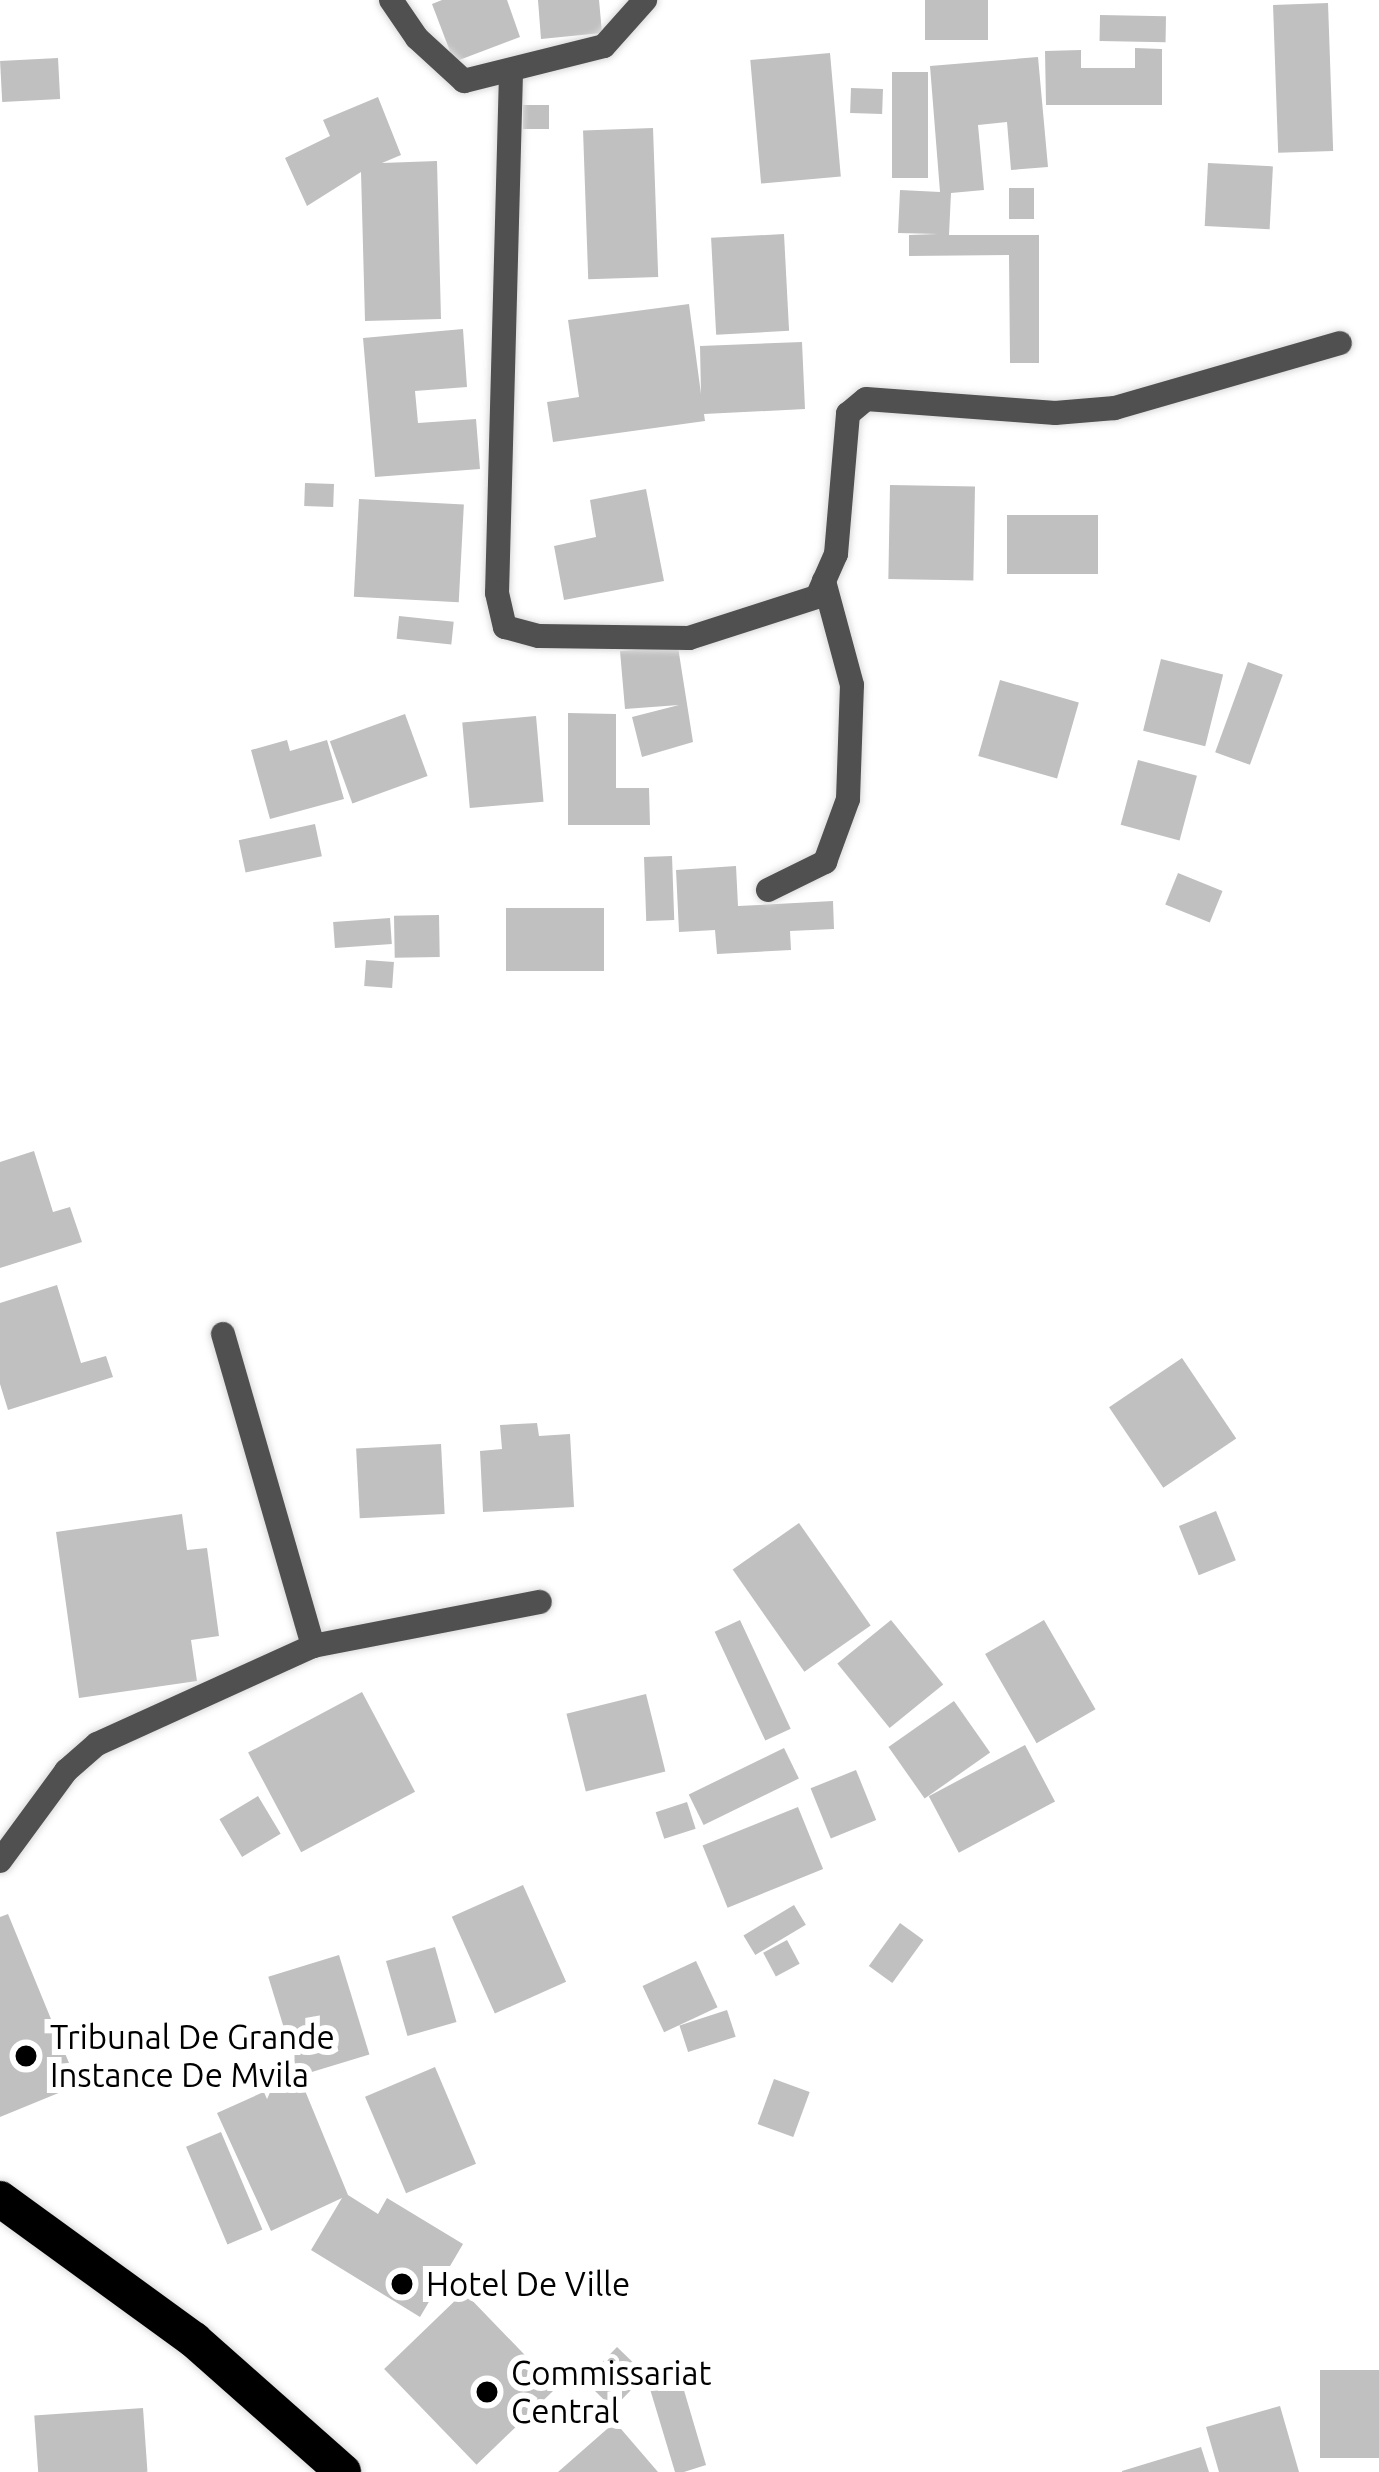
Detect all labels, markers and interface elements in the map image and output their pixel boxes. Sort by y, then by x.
place label: Tribunal De Grande Instance De Mvila [50,2017,335,2095]
marker: Tribunal De Grande Instance De Mvila [13,2043,39,2069]
place label: Hotel De Ville [426,2264,630,2304]
marker: Hotel De Ville [389,2271,415,2297]
place label: Commissariat Central [511,2353,712,2431]
marker: Commissariat Central [474,2379,500,2405]

